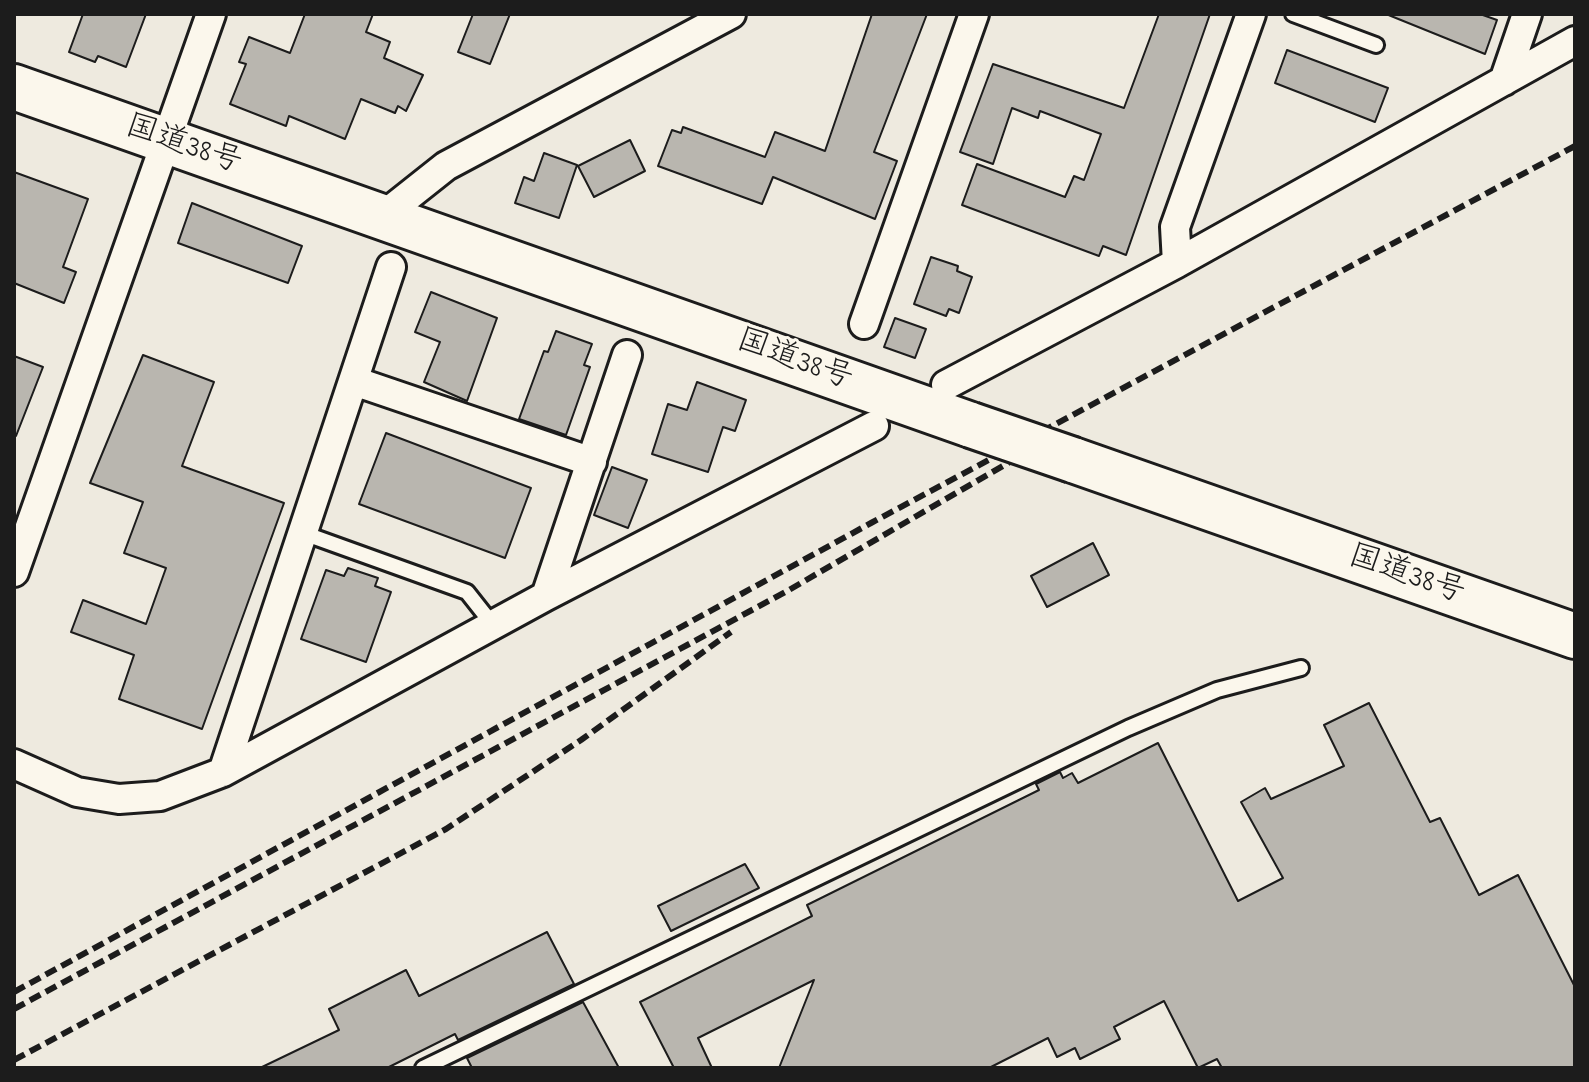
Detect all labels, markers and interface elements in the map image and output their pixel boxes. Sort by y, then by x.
street label: 国道38号 [119,109,247,185]
street label: 国道38号 [730,323,858,401]
street label: 国道38号 [1342,539,1470,615]

